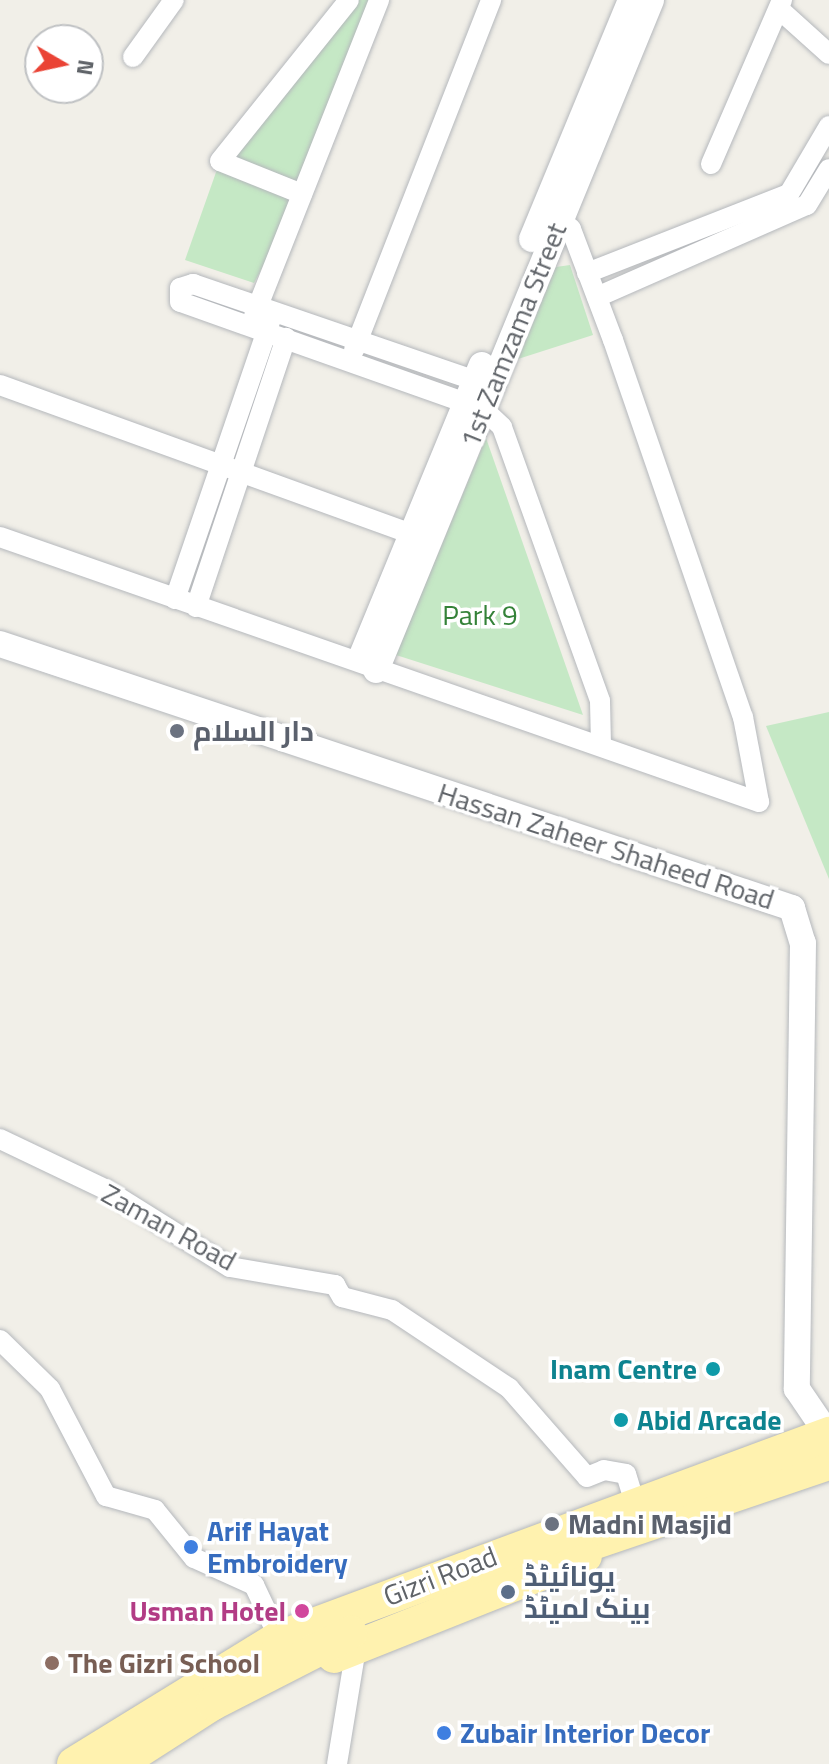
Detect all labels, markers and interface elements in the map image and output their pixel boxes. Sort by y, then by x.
north arrow [24,24,104,104]
text: N [68,57,104,78]
street label: 1st Zamzama Street [453,218,573,452]
park label: Park 9 [442,598,518,632]
place label: دار السلام [193,714,314,748]
marker: دار السلام [168,722,186,740]
street label: Hassan Zaheer Shaheed Road [434,776,778,916]
street label: Zaman Road [96,1176,242,1278]
place label: Inam Centre [550,1352,697,1386]
marker: Inam Centre [704,1360,722,1378]
place label: Abid Arcade [637,1403,782,1437]
marker: Abid Arcade [612,1411,630,1429]
place label: Madni Masjid [568,1507,732,1541]
place label: Arif Hayat Embroidery [207,1514,348,1580]
marker: Madni Masjid [543,1515,561,1533]
marker: Arif Hayat Embroidery [182,1538,200,1556]
street label: Gizri Road [379,1539,501,1613]
place label: یونائیٹڈ بینک لمیٹڈ [524,1559,651,1625]
marker: یونائیٹڈ بینک لمیٹڈ [499,1583,517,1601]
place label: Usman Hotel [129,1594,286,1628]
marker: Usman Hotel [293,1602,311,1620]
place label: The Gizri School [68,1646,260,1680]
marker: The Gizri School [43,1654,61,1672]
place label: Zubair Interior Decor [460,1716,710,1750]
marker: Zubair Interior Decor [435,1724,453,1742]

